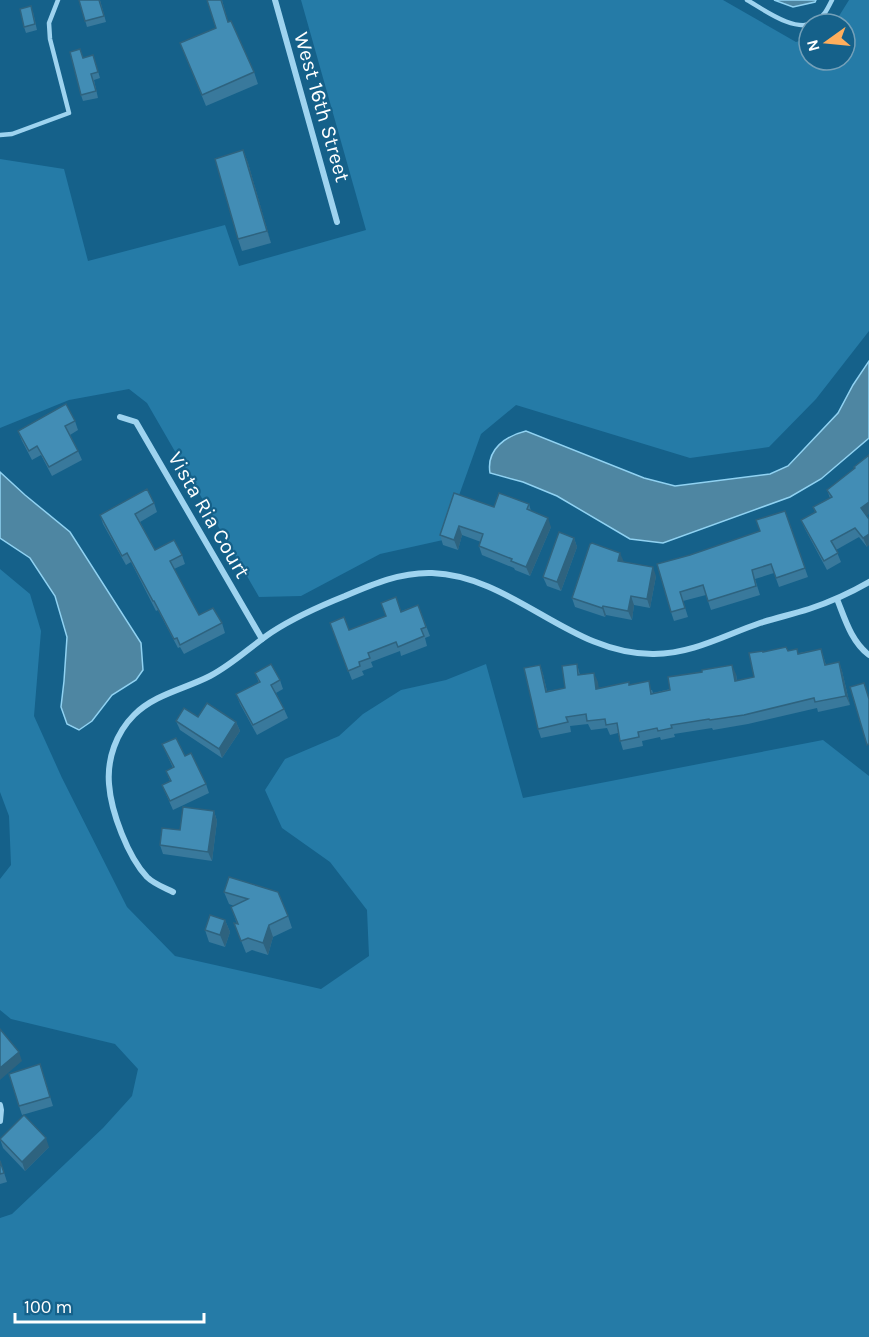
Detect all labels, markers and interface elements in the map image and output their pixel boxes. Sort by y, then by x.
north arrow [797,12,857,72]
street label: West 16th Street [289,29,355,185]
text: N [802,38,824,54]
street label: Vista Ria Court [163,448,255,582]
scale bar [15,1286,204,1324]
text: 100 m [24,1296,72,1318]

